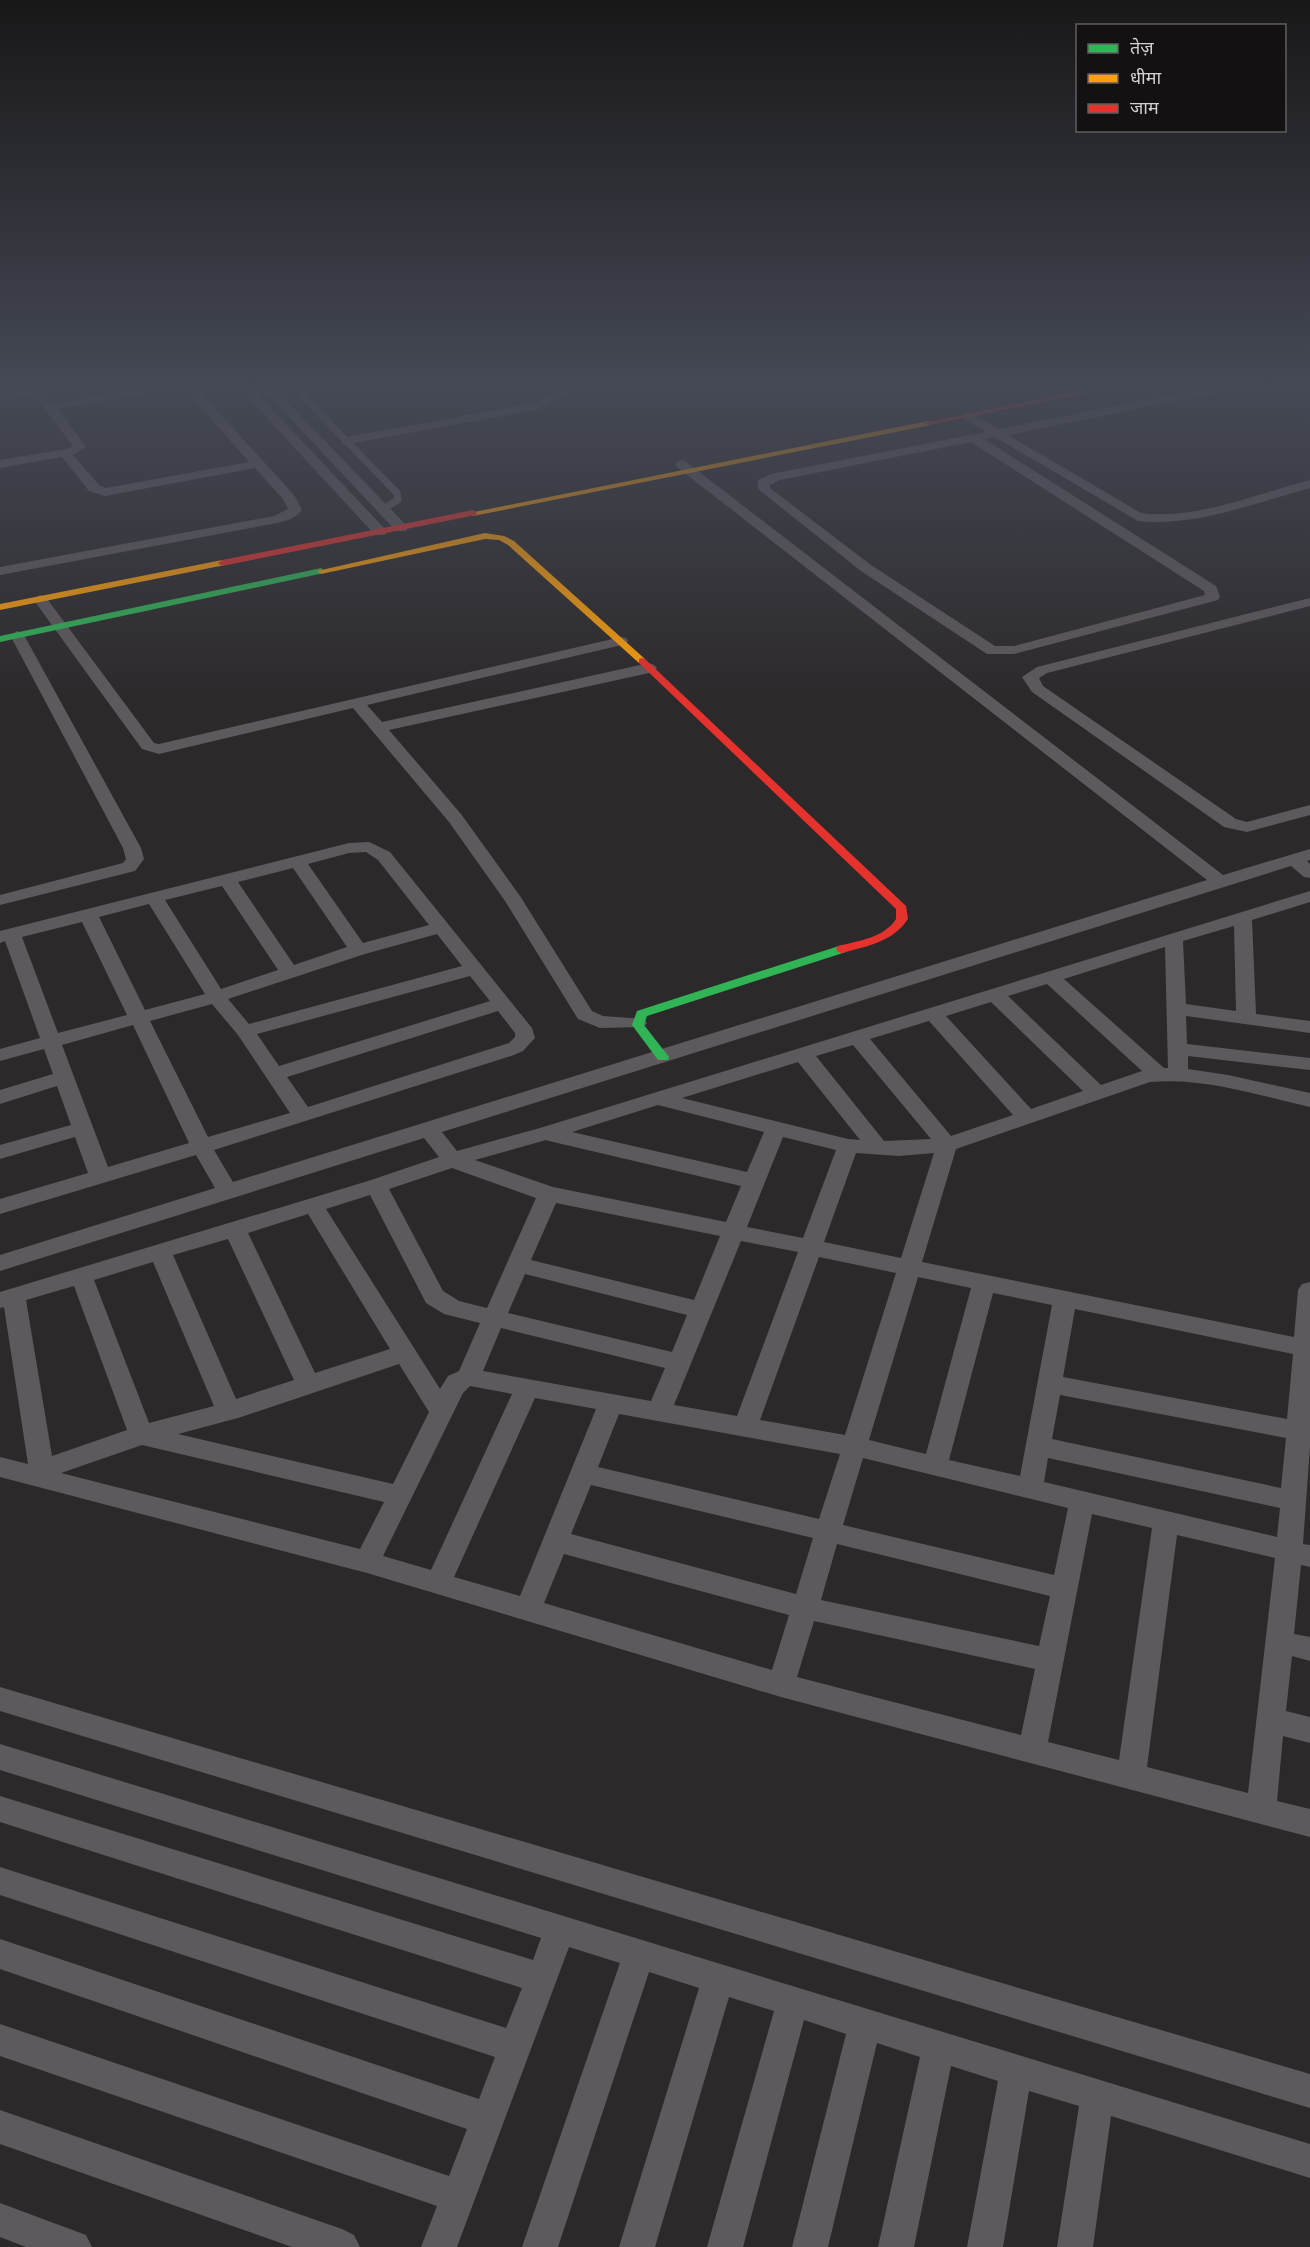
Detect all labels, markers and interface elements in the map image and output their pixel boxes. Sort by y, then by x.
legend [1076,24,1286,132]
text: तेज़ [1130,35,1154,59]
text: धीमा [1130,65,1161,89]
text: जाम [1130,95,1160,119]

